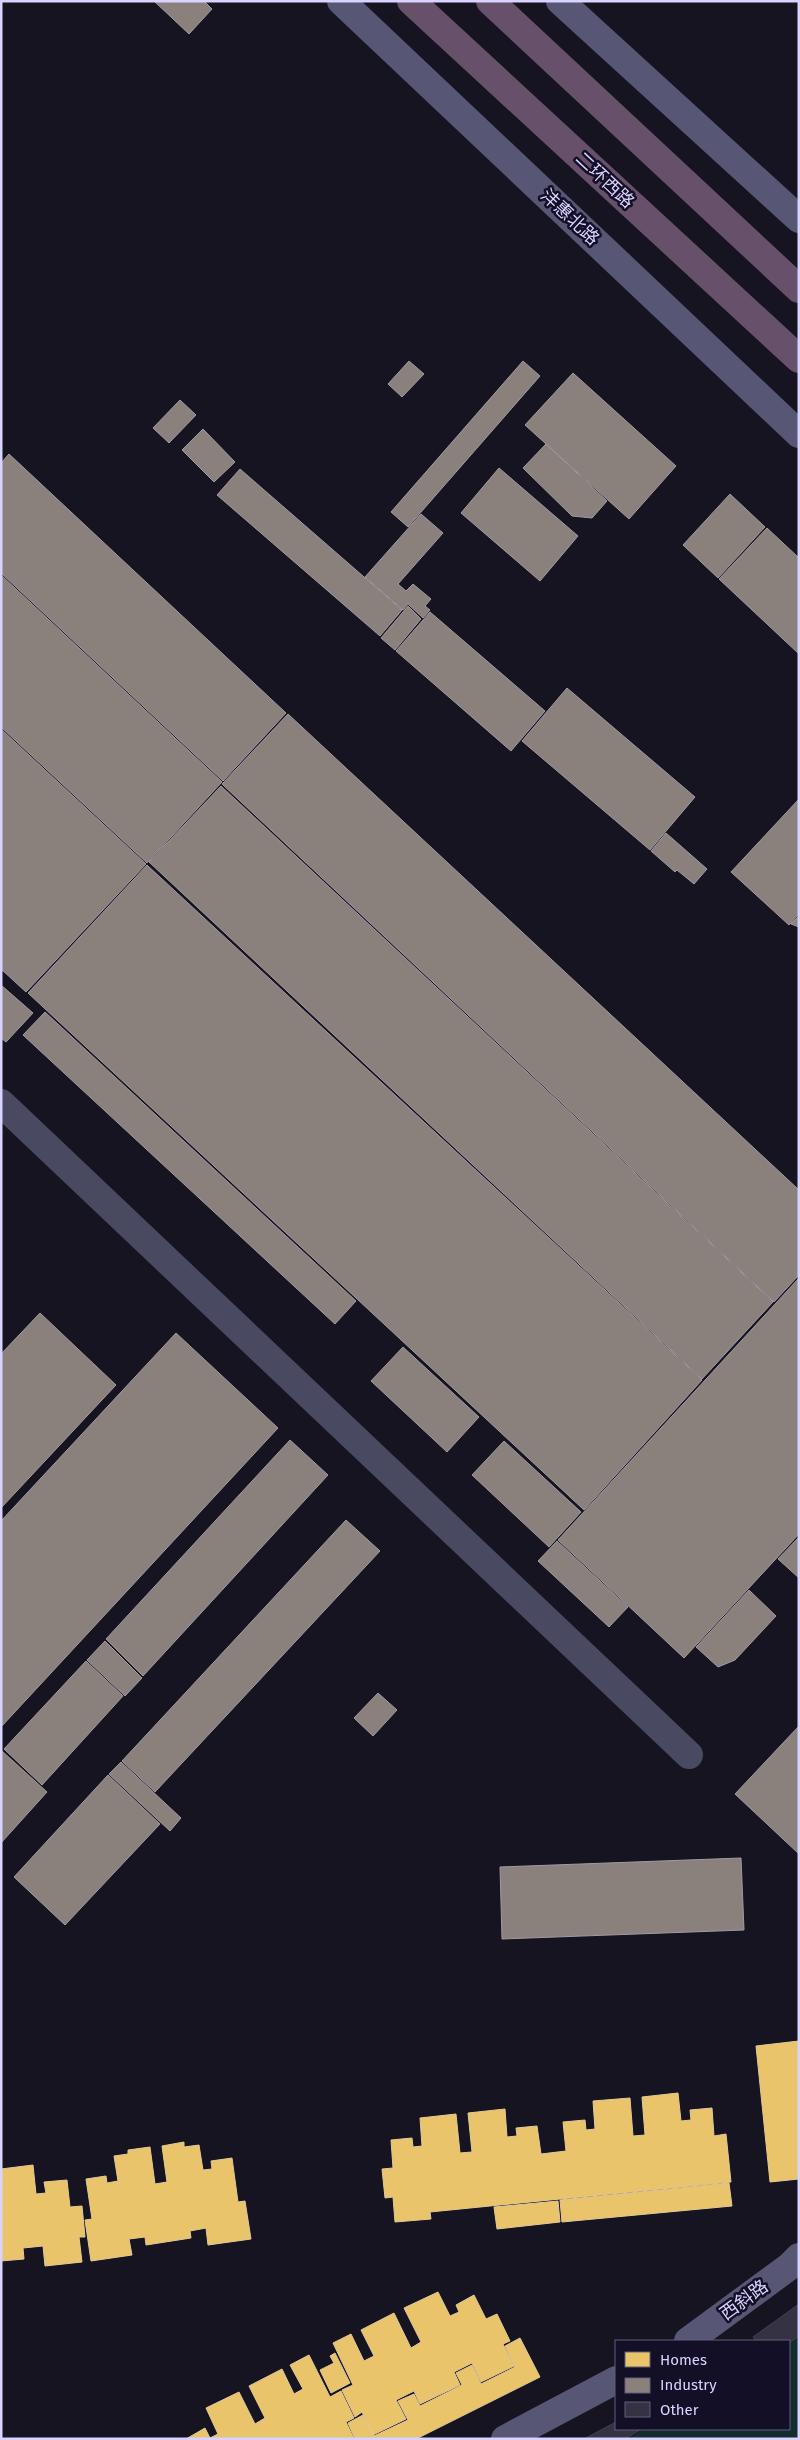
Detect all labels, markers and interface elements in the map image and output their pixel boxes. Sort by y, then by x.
street label: 二环西路 [571,147,639,213]
street label: 沣惠北路 [536,184,604,250]
street label: 西斜路 [716,2275,772,2325]
legend [615,2340,790,2430]
text: Homes [660,2351,707,2369]
text: Industry [660,2376,717,2394]
text: Other [660,2401,699,2419]

